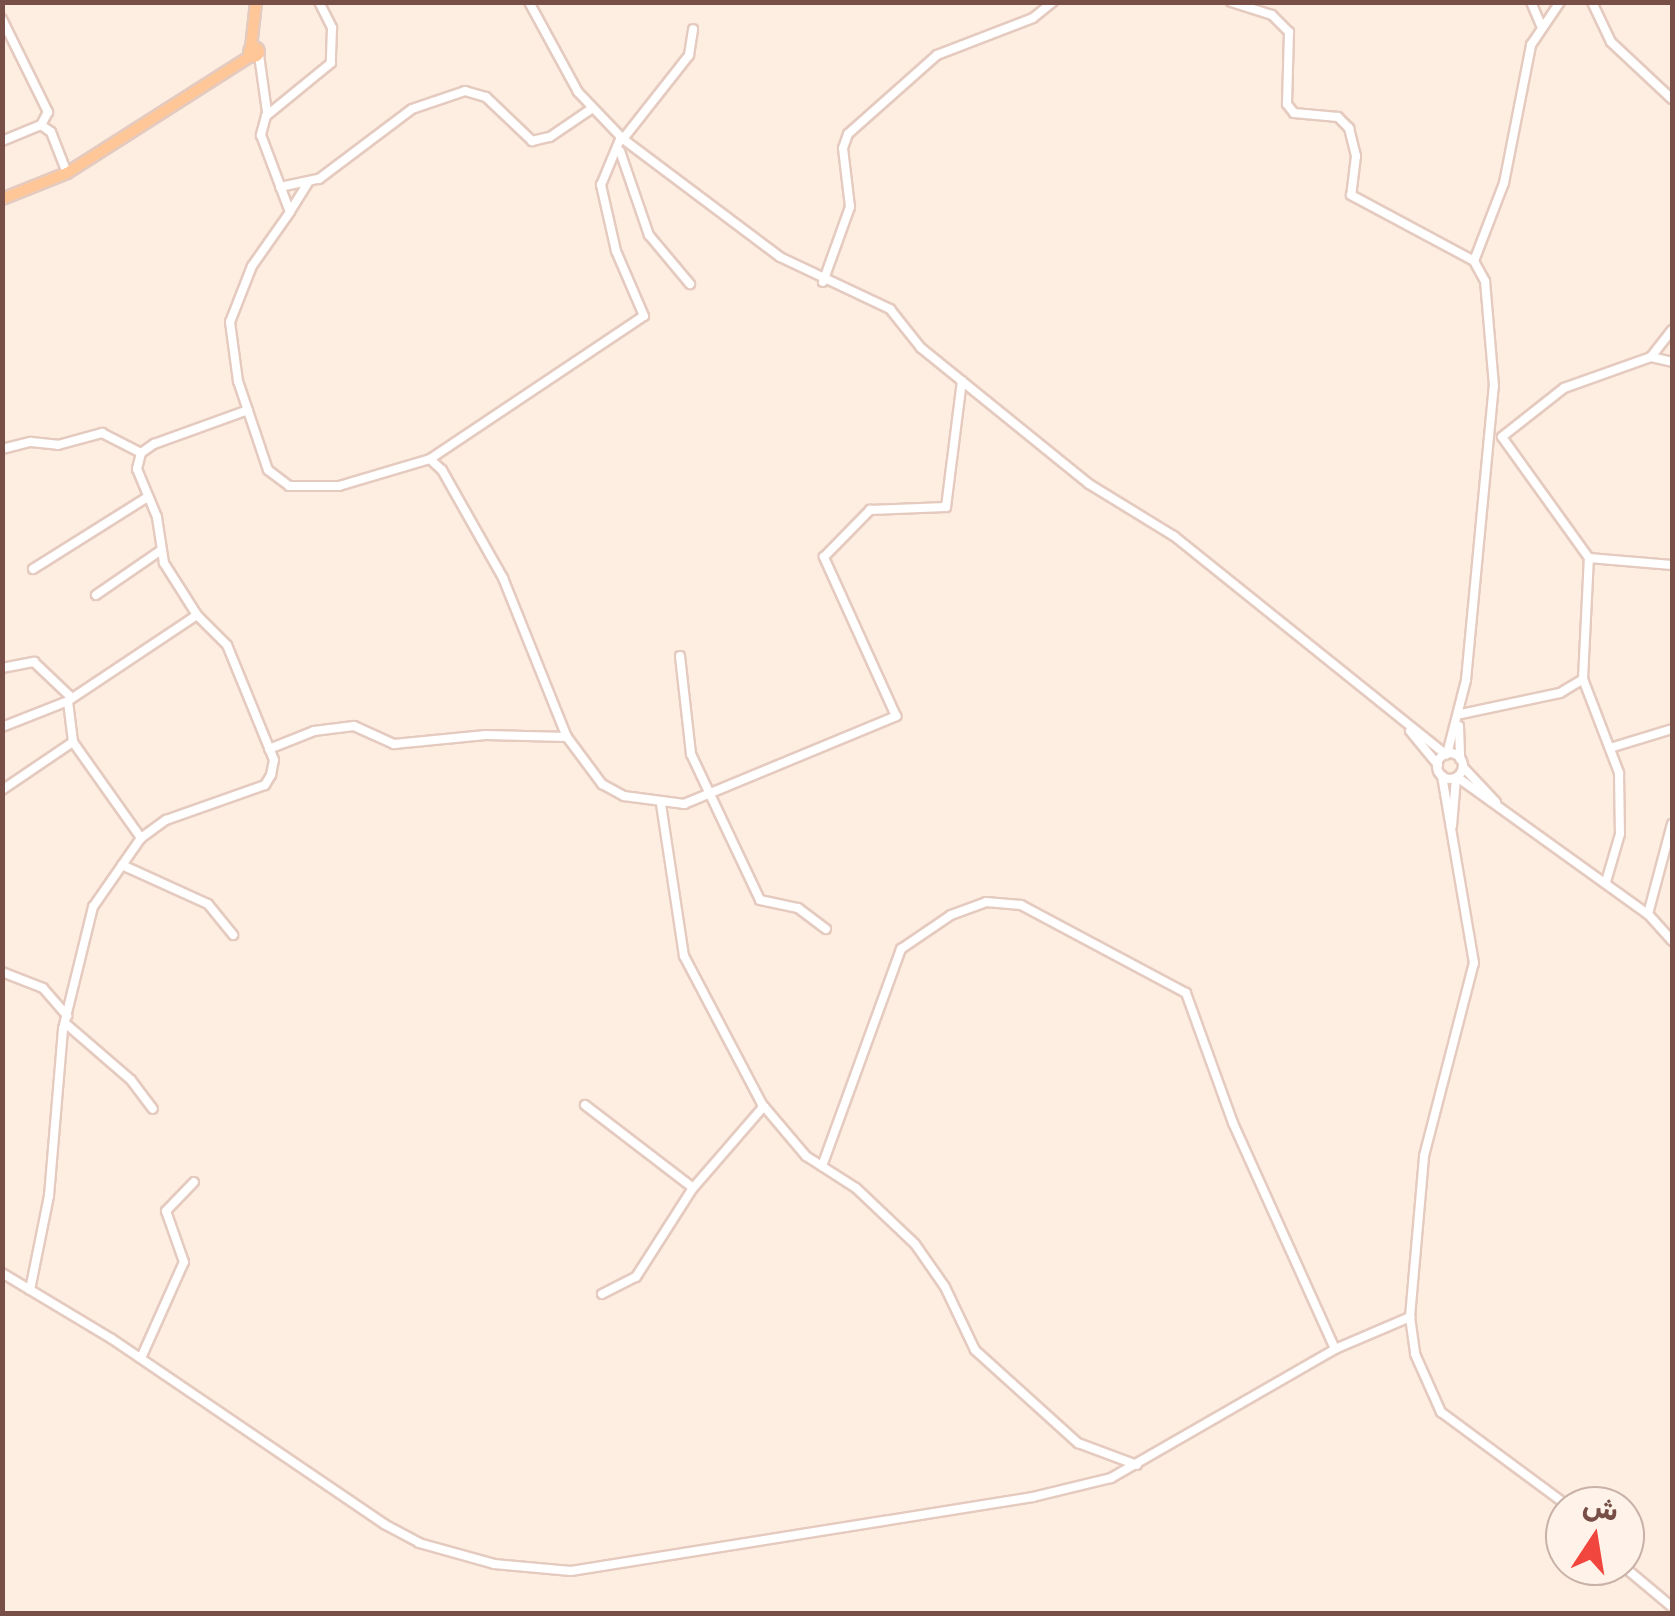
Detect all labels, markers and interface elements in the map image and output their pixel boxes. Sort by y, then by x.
north arrow [1545,1486,1645,1586]
text: ش [1580,1488,1622,1528]

